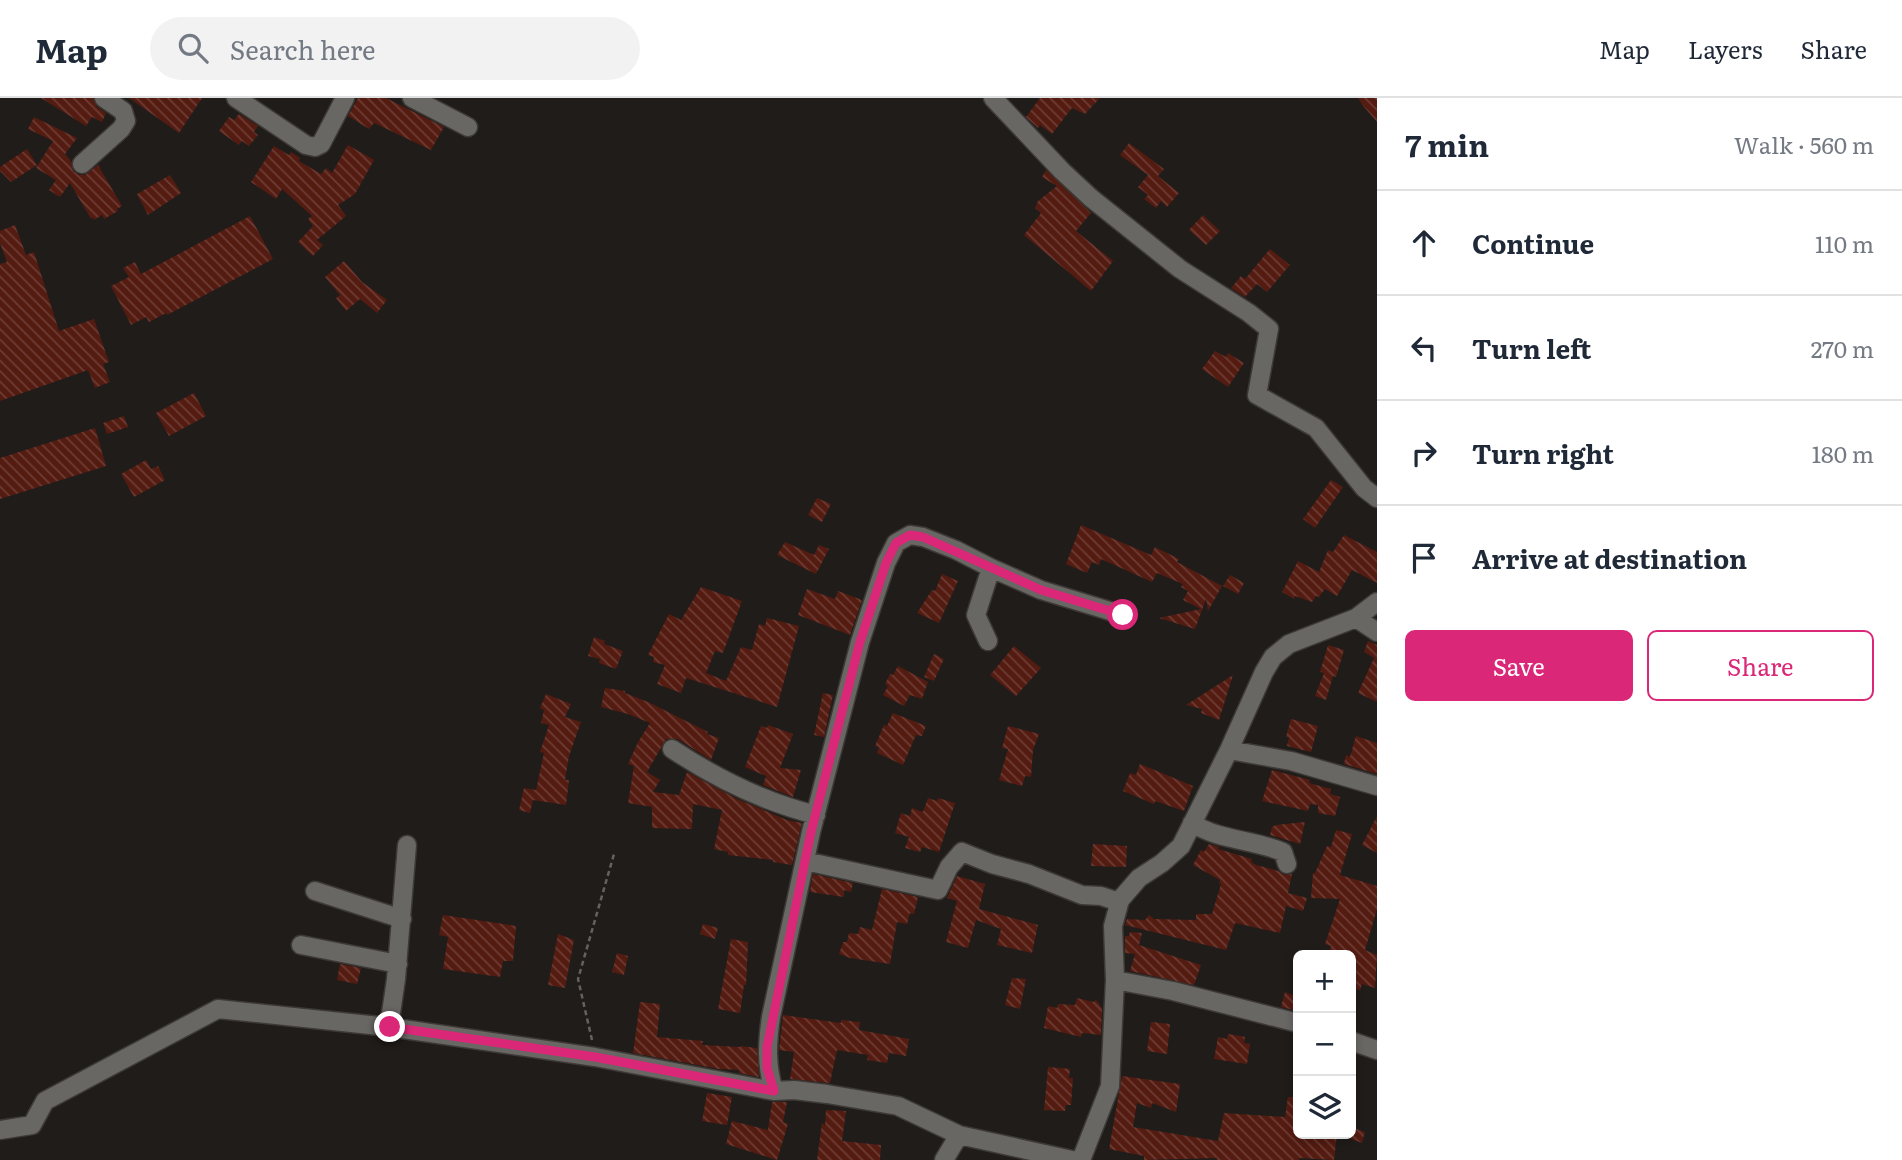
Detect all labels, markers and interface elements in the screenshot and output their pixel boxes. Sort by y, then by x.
search box [150,17,640,80]
text: Map [35,24,108,73]
icon: search [174,29,212,67]
text: Search here [230,29,376,68]
text: Map [1599,31,1650,66]
text: Layers [1688,31,1762,66]
text: Share [1800,31,1867,66]
text: 7 min [1405,122,1489,166]
text: Walk · 560 m [1734,127,1874,161]
text: Continue [1472,223,1594,262]
icon: ahead [1405,224,1443,262]
text: 110 m [1815,226,1874,260]
text: Turn left [1472,328,1591,367]
icon: left [1405,329,1443,367]
text: 270 m [1811,331,1874,365]
text: Turn right [1472,433,1614,472]
icon: right [1405,434,1443,472]
text: 180 m [1812,436,1874,470]
text: Arrive at destination [1472,538,1747,577]
icon: arrive [1405,539,1443,577]
route start [1107,599,1138,630]
button: Save [1405,630,1633,701]
button: Share [1647,630,1874,701]
map controls [1293,950,1356,1139]
button: + [1293,950,1356,1013]
route end [374,1011,405,1042]
button: − [1293,1013,1356,1076]
button: layers [1293,1076,1356,1139]

